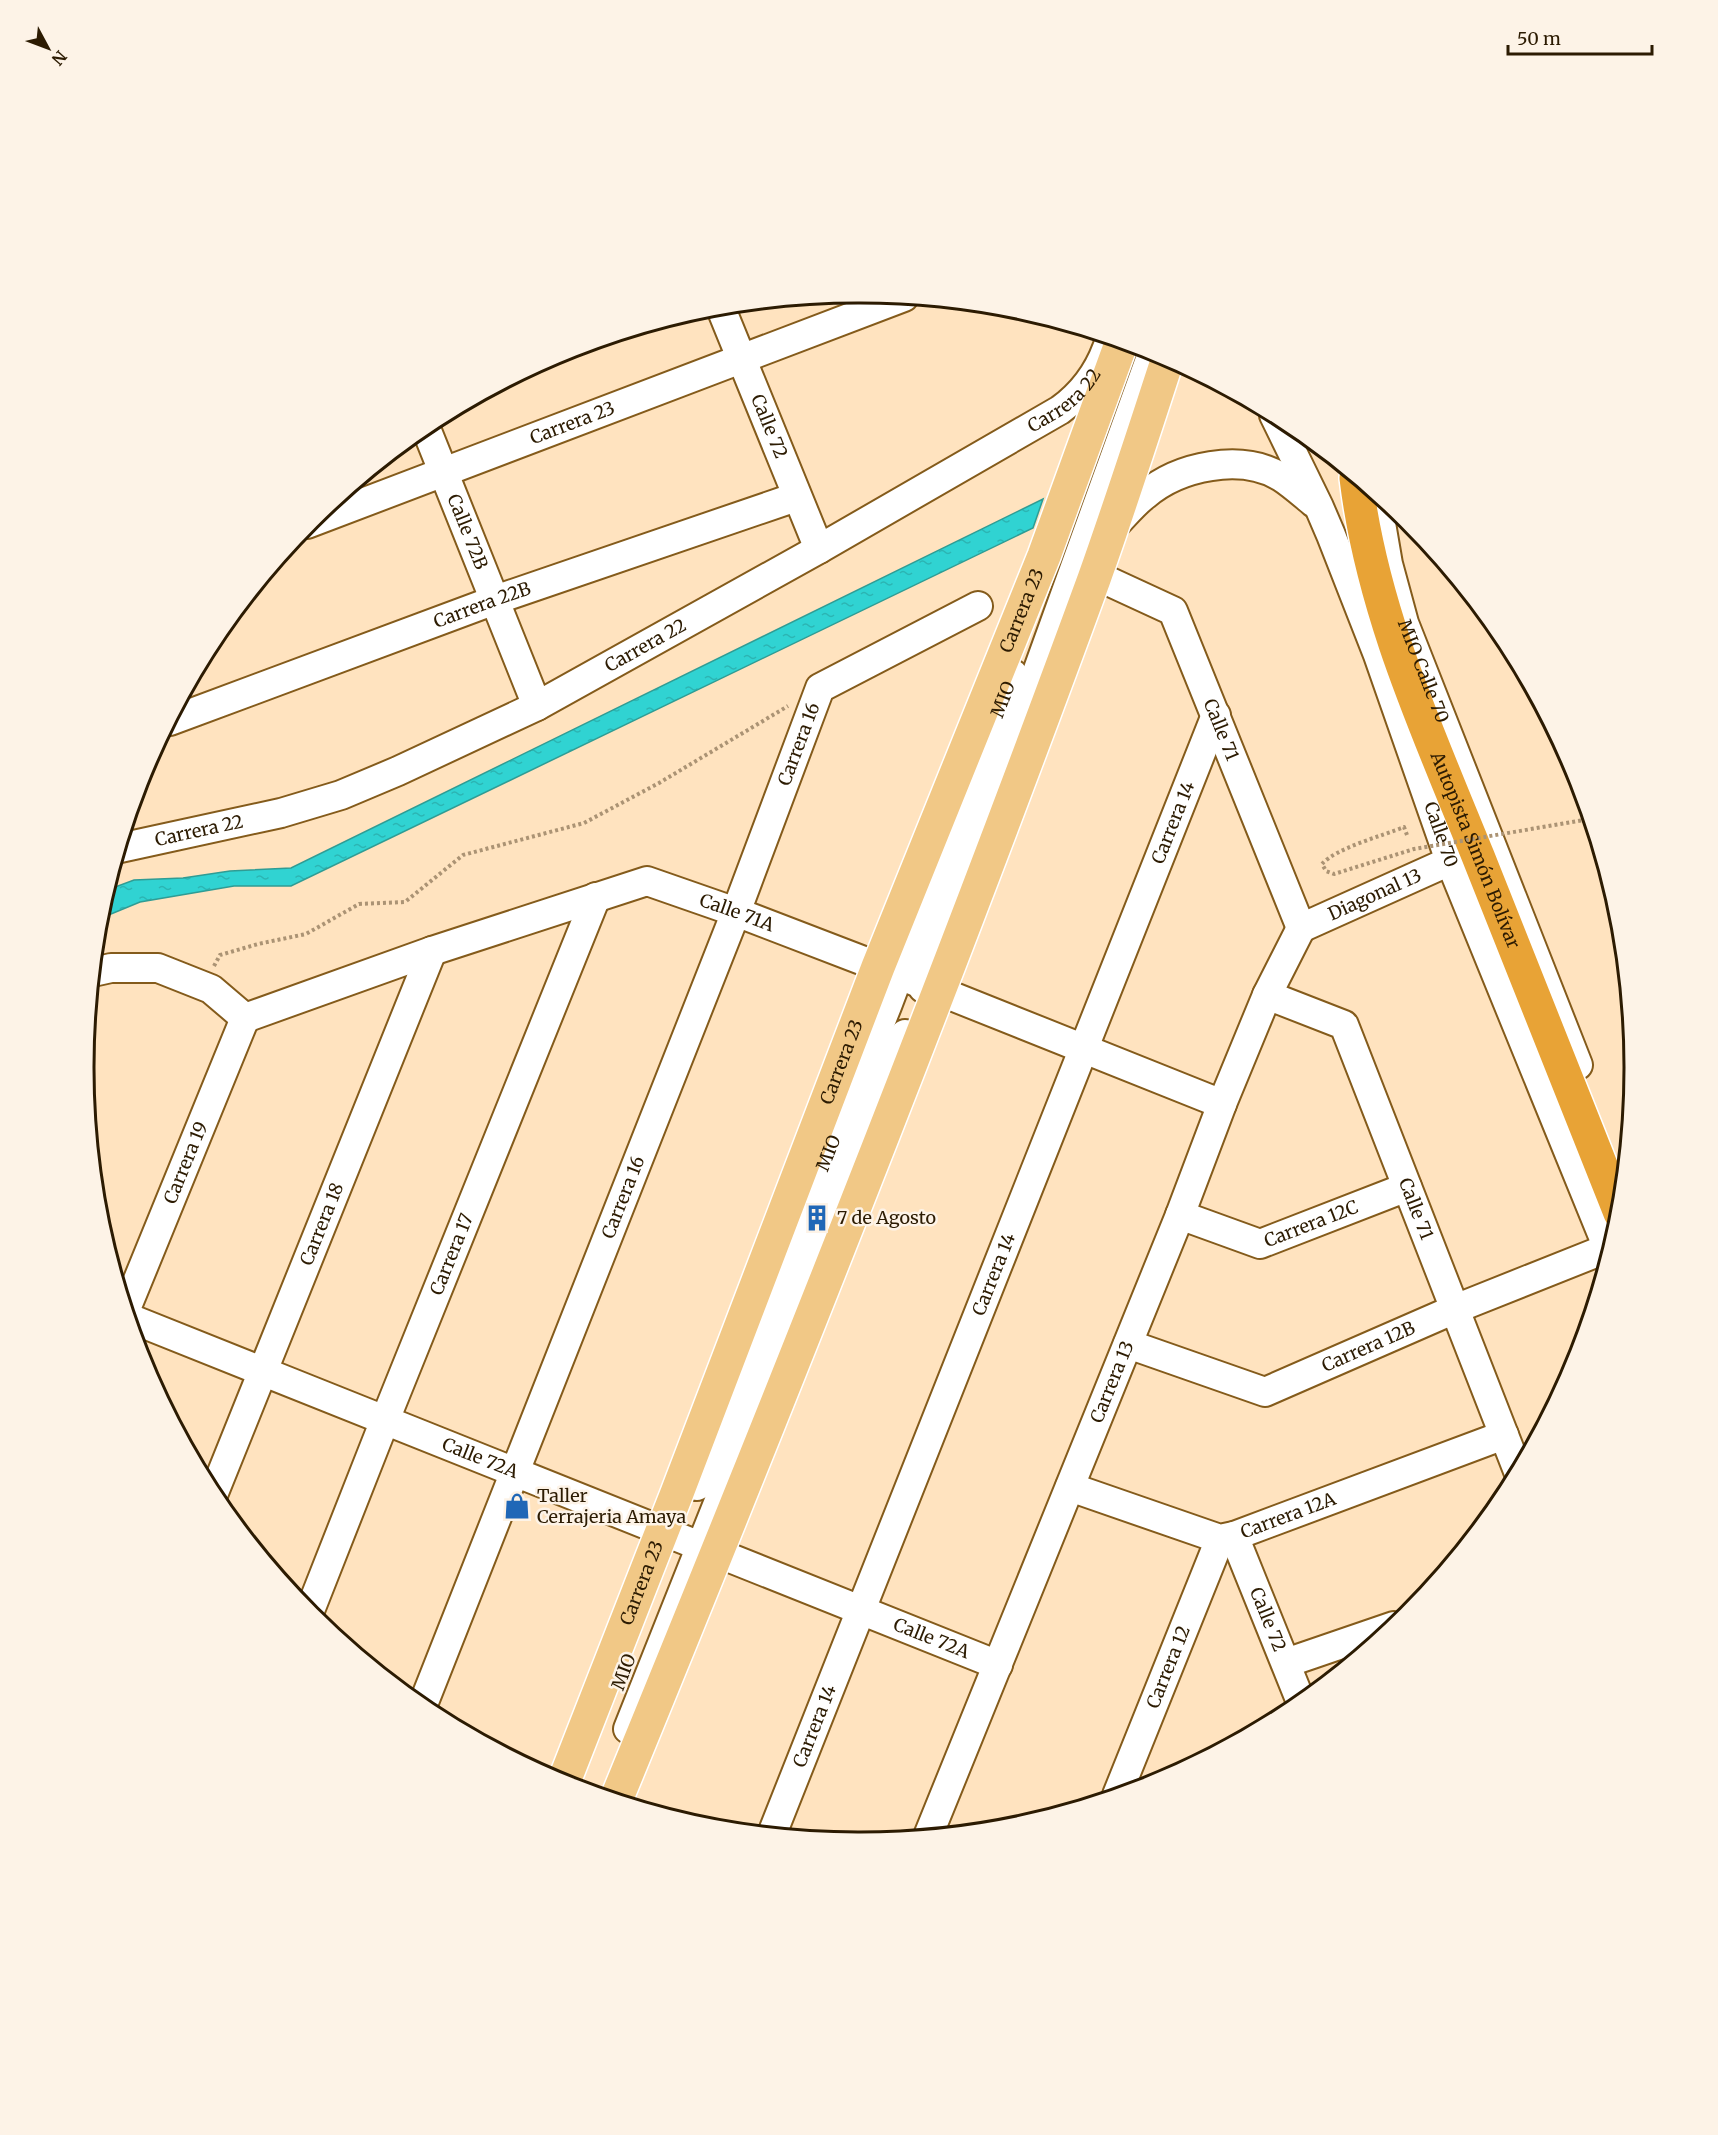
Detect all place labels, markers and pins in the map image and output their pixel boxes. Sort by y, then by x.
building icon: 7 de Agosto [802,1203,832,1233]
place label: 7 de Agosto [837,1206,936,1229]
place label: Taller Cerrajeria Amaya [537,1484,686,1528]
shop icon: Taller Cerrajeria Amaya [502,1491,532,1521]

